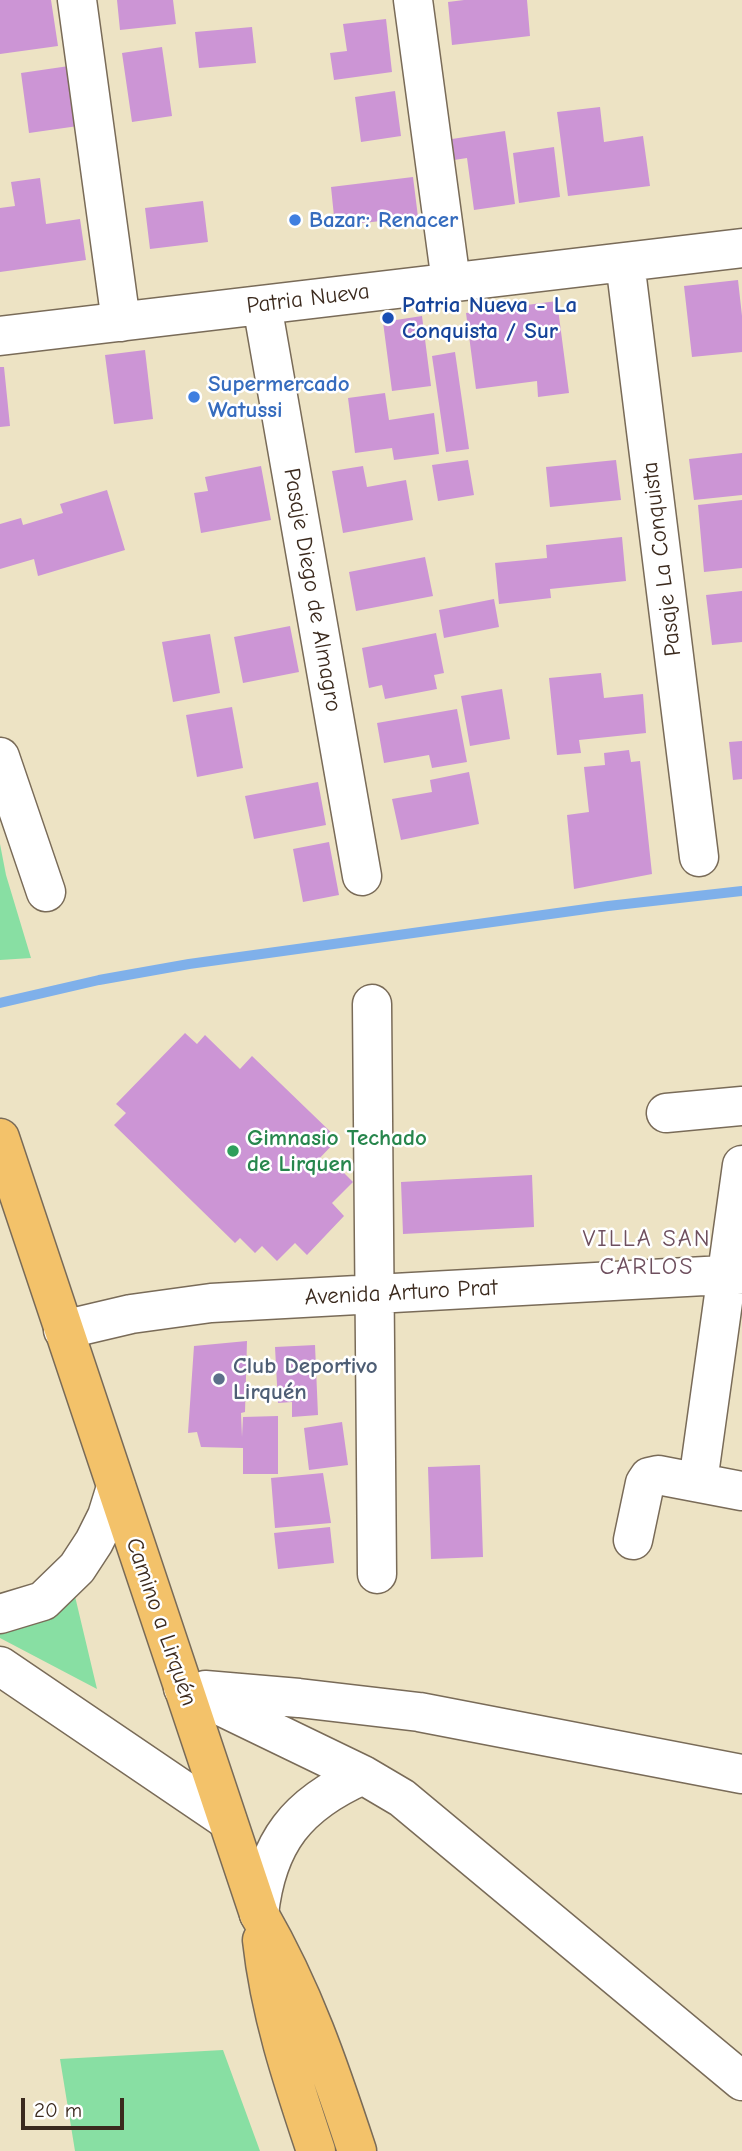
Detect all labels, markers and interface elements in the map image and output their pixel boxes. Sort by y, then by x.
place label: Bazar: Renacer [309,206,458,234]
marker: Bazar: Renacer [287,212,303,228]
street label: Patria Nueva [245,278,371,320]
place label: Patria Nueva - La Conquista / Sur [402,291,577,345]
marker: Patria Nueva - La Conquista / Sur [380,310,396,326]
place label: Supermercado Watussi [208,370,350,424]
marker: Supermercado Watussi [186,389,202,405]
street label: Pasaje La Conquista [636,460,688,658]
street label: Pasaje Diego de Almagro [277,466,347,714]
place label: Gimnasio Techado de Lirquen [247,1124,427,1178]
marker: Gimnasio Techado de Lirquen [225,1143,241,1159]
district label: VILLA SAN CARLOS [584,1225,710,1281]
street label: Avenida Arturo Prat [304,1274,498,1312]
place label: Club Deportivo Lirquén [233,1352,378,1406]
marker: Club Deportivo Lirquén [211,1371,227,1387]
street label: Camino a Lirquén [119,1534,203,1710]
scale bar [24,2084,128,2128]
text: 20 m [34,2098,82,2122]

